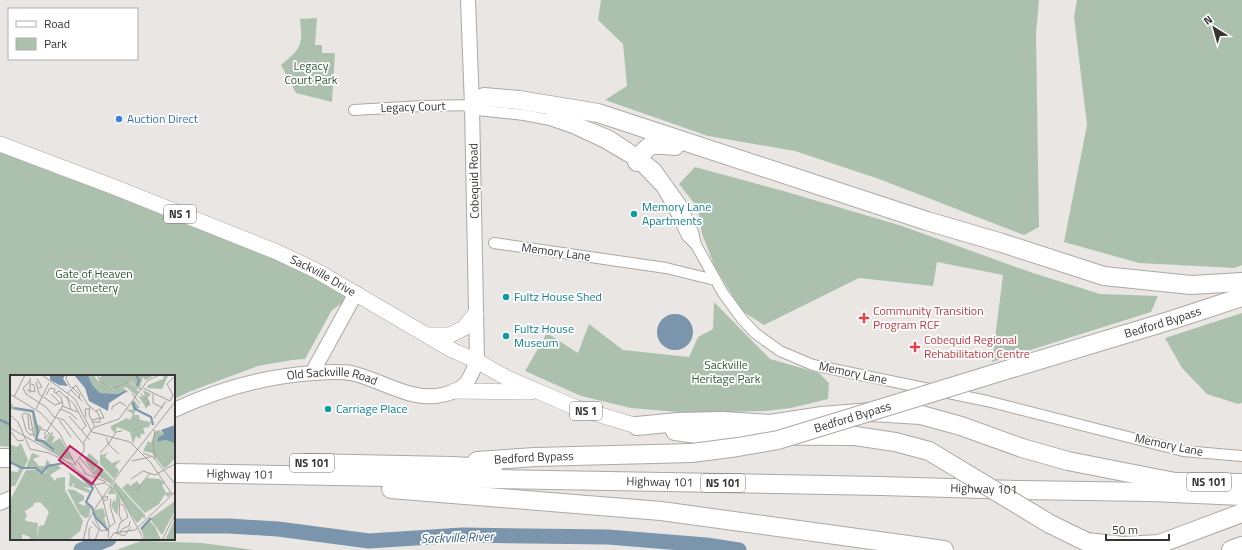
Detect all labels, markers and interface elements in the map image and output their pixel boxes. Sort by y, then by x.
legend [8,8,138,60]
north arrow [1194,8,1234,48]
text: N [1200,11,1216,29]
text: Road [44,14,70,33]
text: Park [44,34,67,53]
park label: Legacy Court Park [284,56,338,89]
street label: Legacy Court [380,96,447,117]
place label: Auction Direct [127,109,199,128]
marker: Auction Direct [114,114,124,124]
street label: Cobequid Road [463,143,484,219]
place label: Memory Lane Apartments [642,197,711,230]
road number: NS 1 [164,205,196,223]
marker: Memory Lane Apartments [629,209,639,219]
street label: Memory Lane [520,237,592,266]
street label: Sackville Drive [287,250,360,301]
park label: Gate of Heaven Cemetery [55,264,133,297]
place label: Fultz House Shed [514,287,602,306]
marker: Fultz House Shed [501,292,511,302]
place label: Community Transition Program RCF [873,301,984,334]
street label: Bedford Bypass [1122,301,1204,343]
marker: Community Transition Program RCF [858,312,870,324]
place label: Fultz House Museum [514,319,574,352]
place label: Cobequid Regional Rehabilitation Centre [924,330,1030,363]
marker: Fultz House Museum [501,331,511,341]
marker: Cobequid Regional Rehabilitation Centre [909,341,921,353]
park label: Sackville Heritage Park [692,355,761,388]
street label: Memory Lane [817,356,889,389]
street label: Old Sackville Road [285,362,381,390]
inset map [10,375,175,540]
street label: Bedford Bypass [812,396,894,437]
place label: Carriage Place [336,399,407,418]
road number: NS 1 [570,402,602,420]
marker: Carriage Place [323,404,333,414]
street label: Memory Lane [1133,428,1205,461]
street label: Bedford Bypass [493,446,574,469]
road number: NS 101 [290,454,334,472]
street label: Highway 101 [206,464,274,484]
street label: Highway 101 [626,471,694,492]
road number: NS 101 [1187,473,1231,491]
road number: NS 101 [701,474,745,492]
street label: Highway 101 [950,478,1018,499]
scale bar [1106,516,1169,542]
text: 50 m [1112,520,1138,539]
water label: Sackville River [420,526,496,548]

